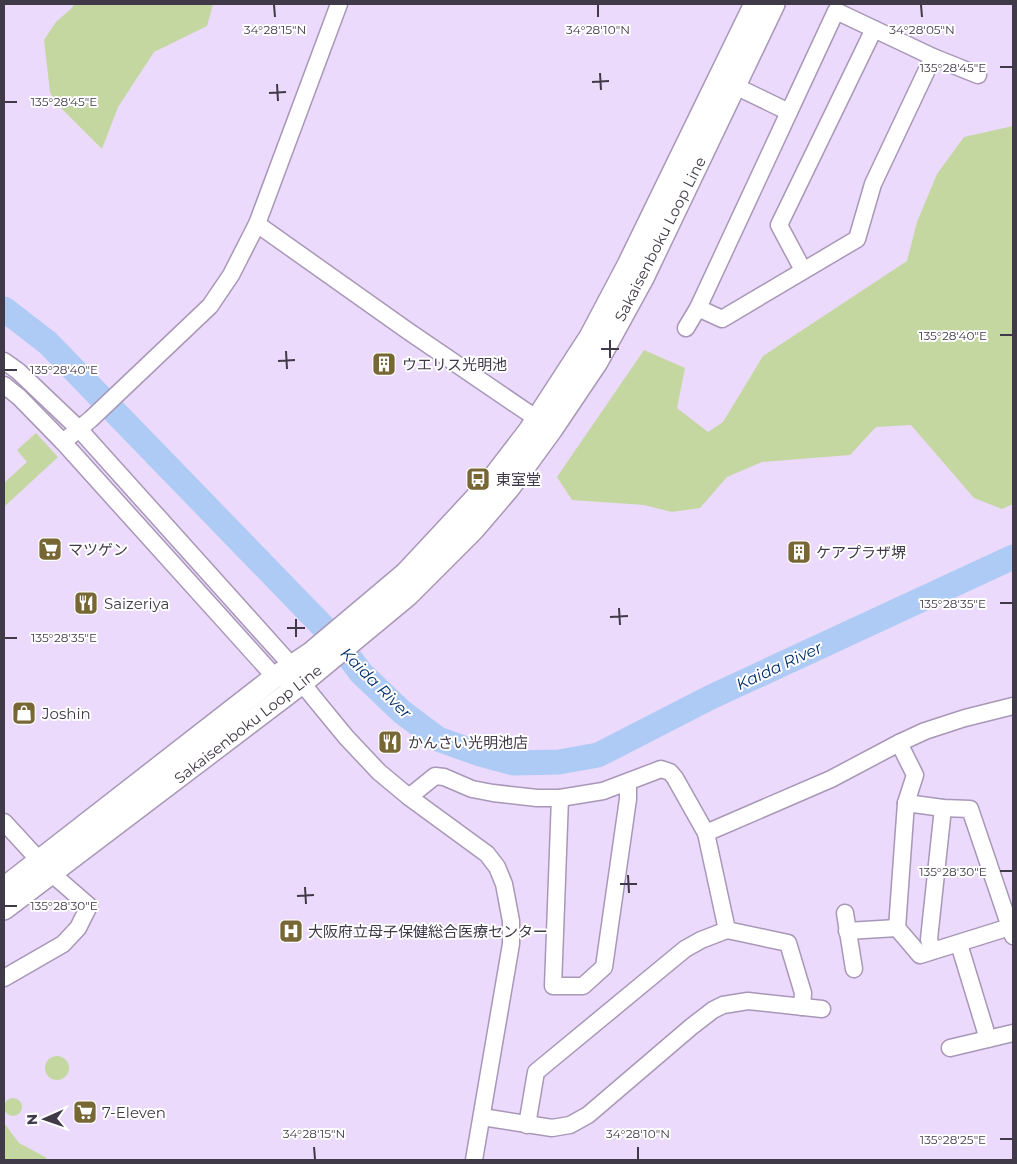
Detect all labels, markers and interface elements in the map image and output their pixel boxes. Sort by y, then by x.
text: 34°28'15"N [244,22,306,37]
text: 34°28'10"N [566,22,630,37]
text: 34°28'05"N [889,22,955,37]
text: 135°28'45"E [920,60,986,75]
text: 135°28'45"E [31,94,97,109]
street label: Sakaisenboku Loop Line [610,153,710,325]
text: 135°28'40"E [919,328,987,343]
building icon: ウエリス光明池 [371,351,397,377]
place label: ウエリス光明池 [402,355,507,374]
text: 135°28'40"E [30,362,98,377]
bus stop icon: 東室堂 [465,466,491,492]
place label: 東室堂 [496,470,541,489]
supermarket icon: マツゲン [37,536,63,562]
building icon: ケアプラザ堺 [786,539,812,565]
place label: マツゲン [68,540,128,559]
place label: ケアプラザ堺 [816,543,906,562]
restaurant icon: Saizeriya [73,590,99,616]
place label: Saizeriya [104,594,169,613]
text: 135°28'35"E [920,596,986,611]
text: 135°28'35"E [31,630,97,645]
water label: Kaida River [733,638,825,694]
water label: Kaida River [337,644,416,723]
street label: Sakaisenboku Loop Line [170,660,326,788]
shop icon: Joshin [11,700,37,726]
place label: Joshin [41,704,91,723]
restaurant icon: かんさい光明池店 [377,729,403,755]
place label: かんさい光明池店 [408,733,528,752]
text: 135°28'30"E [919,864,987,879]
text: 135°28'30"E [30,898,98,913]
hospital icon: 大阪府立母子保健総合医療センター [278,918,304,944]
place label: 大阪府立母子保健総合医療センター [308,922,548,941]
north arrow [20,1094,70,1144]
supermarket icon: 7-Eleven [72,1099,98,1125]
place label: 7-Eleven [102,1103,166,1122]
text: N [23,1113,41,1125]
text: 34°28'15"N [283,1126,345,1141]
text: 34°28'10"N [606,1126,670,1141]
text: 135°28'25"E [920,1132,986,1147]

